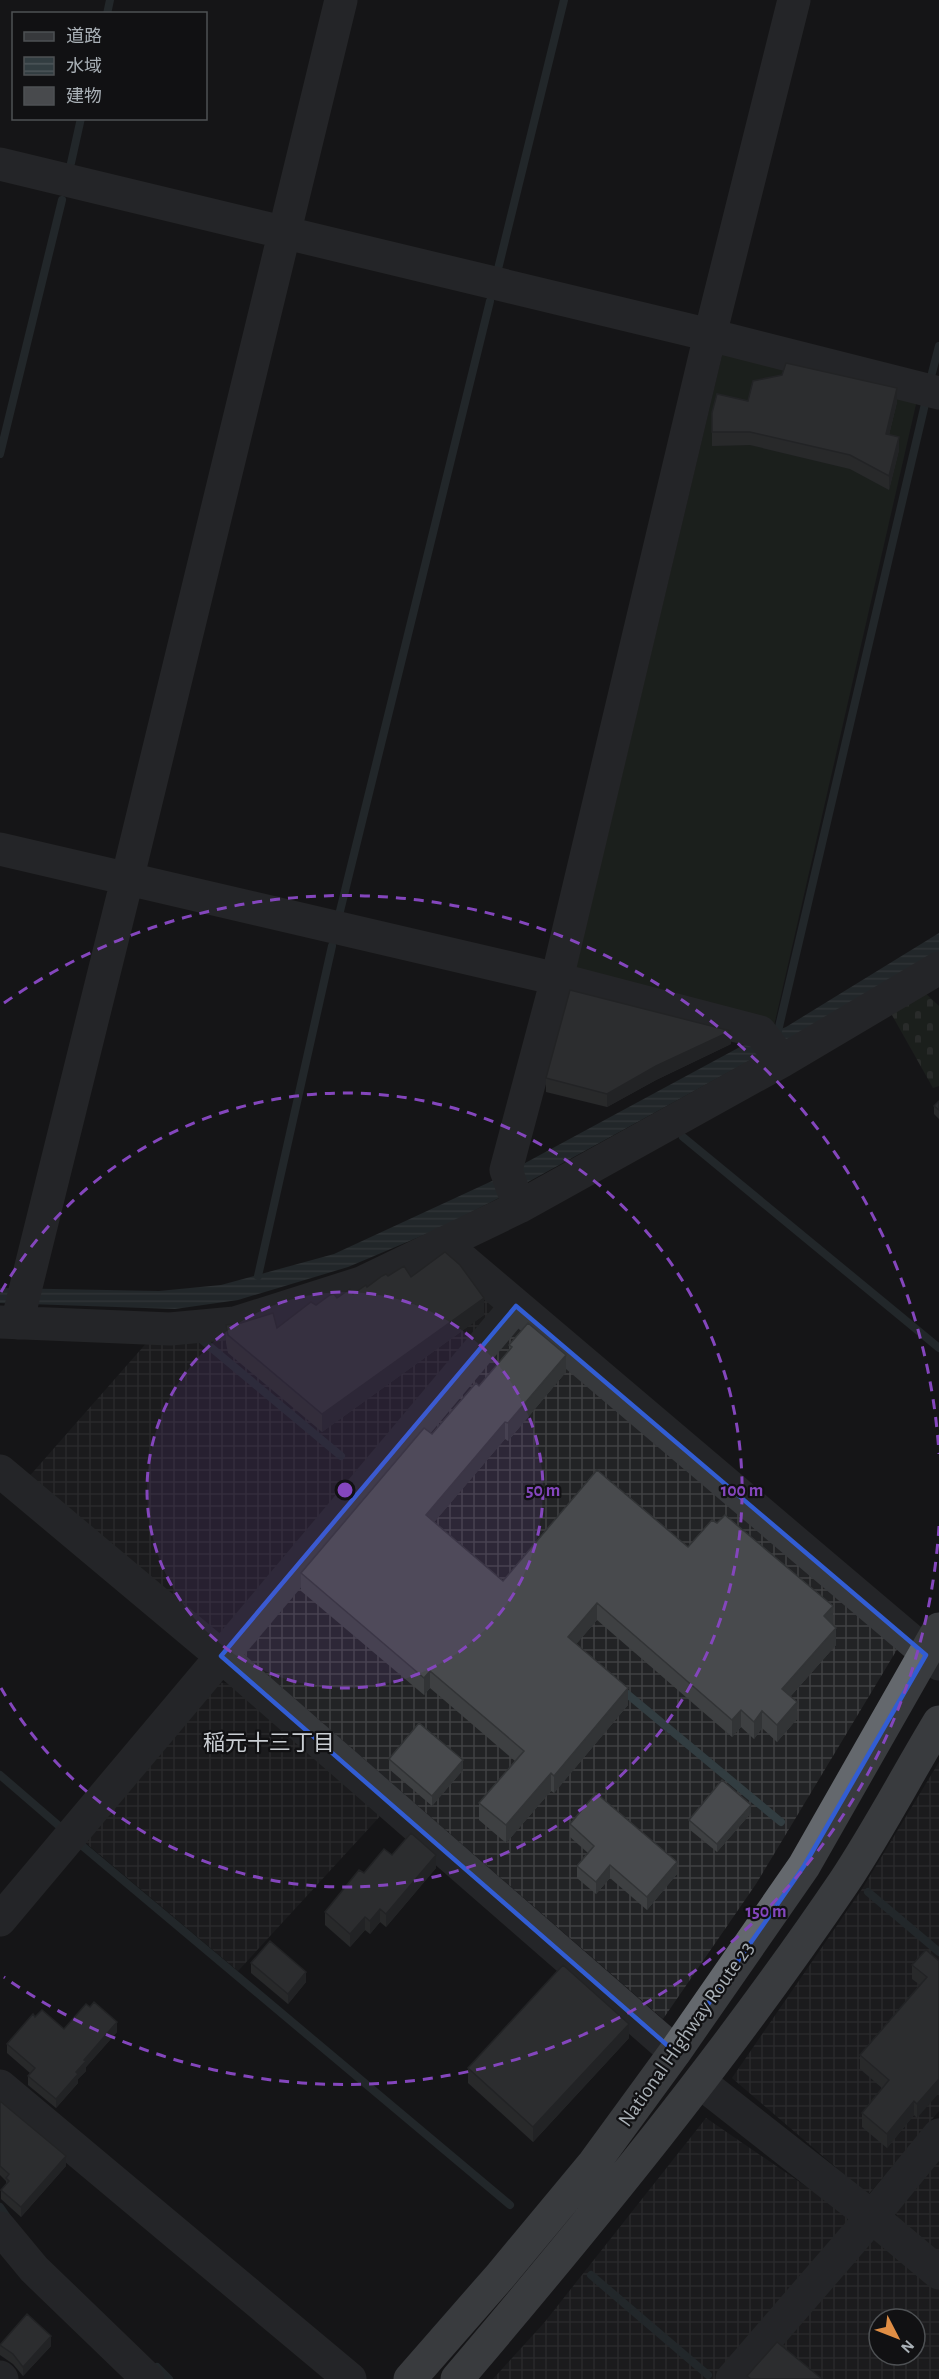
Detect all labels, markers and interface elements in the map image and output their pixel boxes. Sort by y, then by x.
legend [12,12,207,120]
text: 道路 [66,26,102,46]
text: 水域 [66,57,102,76]
text: 建物 [66,86,102,106]
centre of rings [335,1480,355,1500]
text: 50 m [526,1482,560,1500]
text: 100 m [721,1482,763,1500]
district label: 稲元十三丁目 [203,1731,335,1754]
text: 150 m [746,1903,786,1921]
street label: National Highway Route 23 [614,1938,758,2130]
north arrow [867,2307,927,2367]
text: N [898,2337,917,2356]

